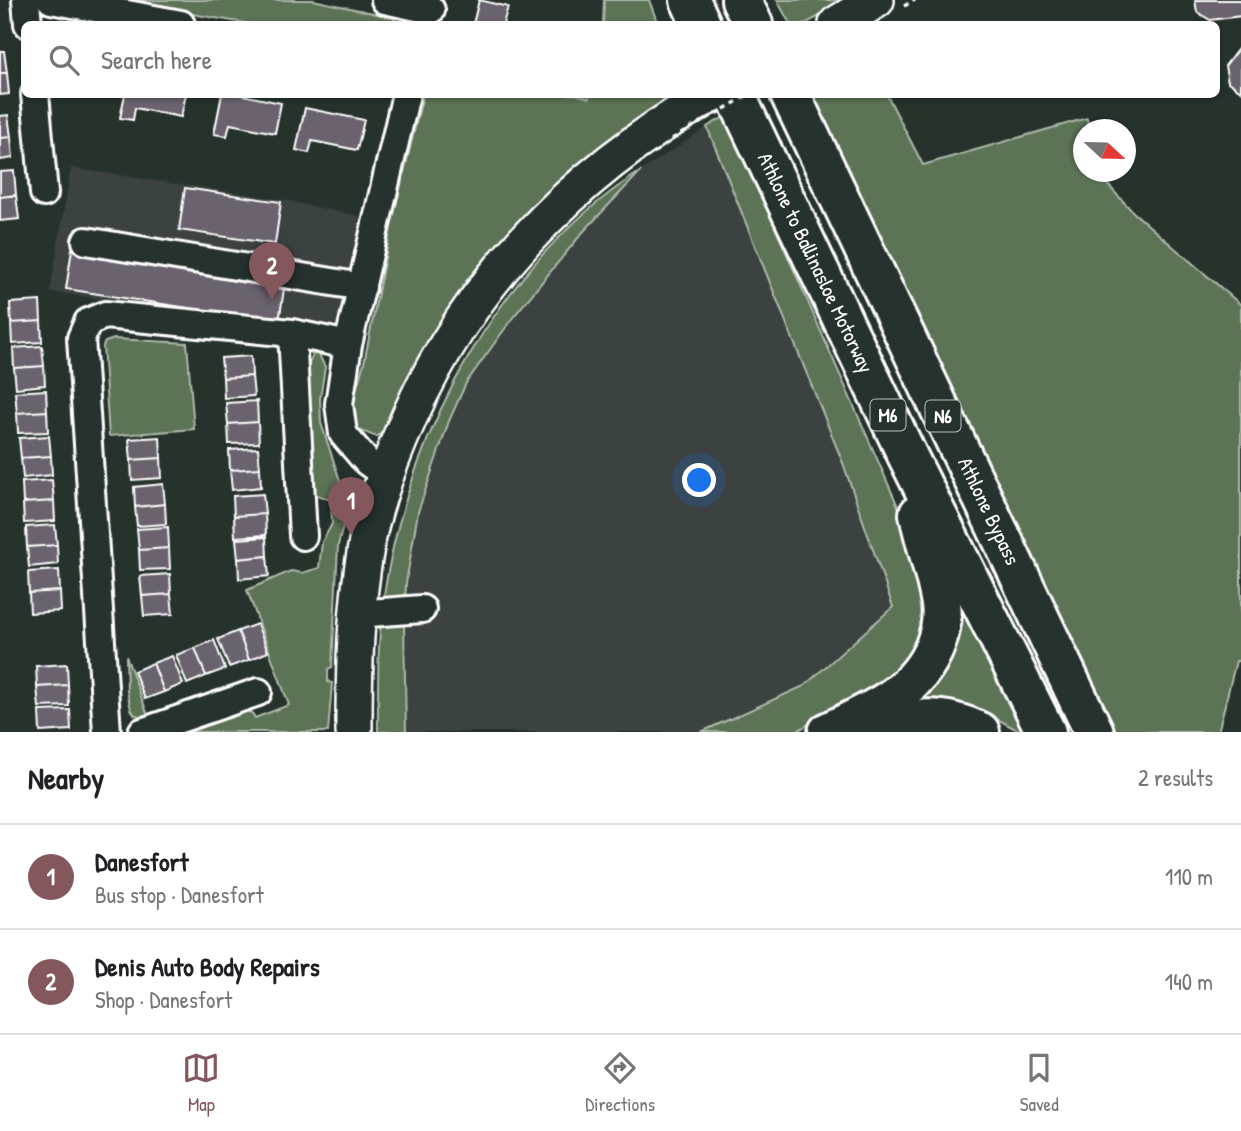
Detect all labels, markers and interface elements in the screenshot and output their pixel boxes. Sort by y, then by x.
search box [21,21,1220,98]
icon: search [45,41,83,79]
text: Search here [101,42,212,77]
north arrow [1073,119,1136,182]
street label: Athlone to Ballinasloe Motorway [751,148,881,378]
pin: 2 [249,242,295,300]
road number: M6 [870,400,906,430]
road number: N6 [926,400,960,432]
street label: Athlone Bypass [951,452,1027,569]
your location [682,463,716,497]
pin: 1 [328,477,374,535]
text: Nearby [28,758,104,798]
text: 2 results [1138,762,1213,793]
text: Danesfort [95,844,188,879]
text: 1 [47,861,55,892]
text: 110 m [1165,861,1213,892]
text: Bus stop · Danesfort [95,879,264,910]
text: Denis Auto Body Repairs [95,949,320,984]
text: 2 [46,966,56,997]
text: 140 m [1165,966,1213,997]
text: Shop · Danesfort [95,984,232,1015]
tab: Map [182,1049,220,1117]
tab: Directions [585,1049,655,1117]
tab: Saved [1020,1049,1059,1117]

